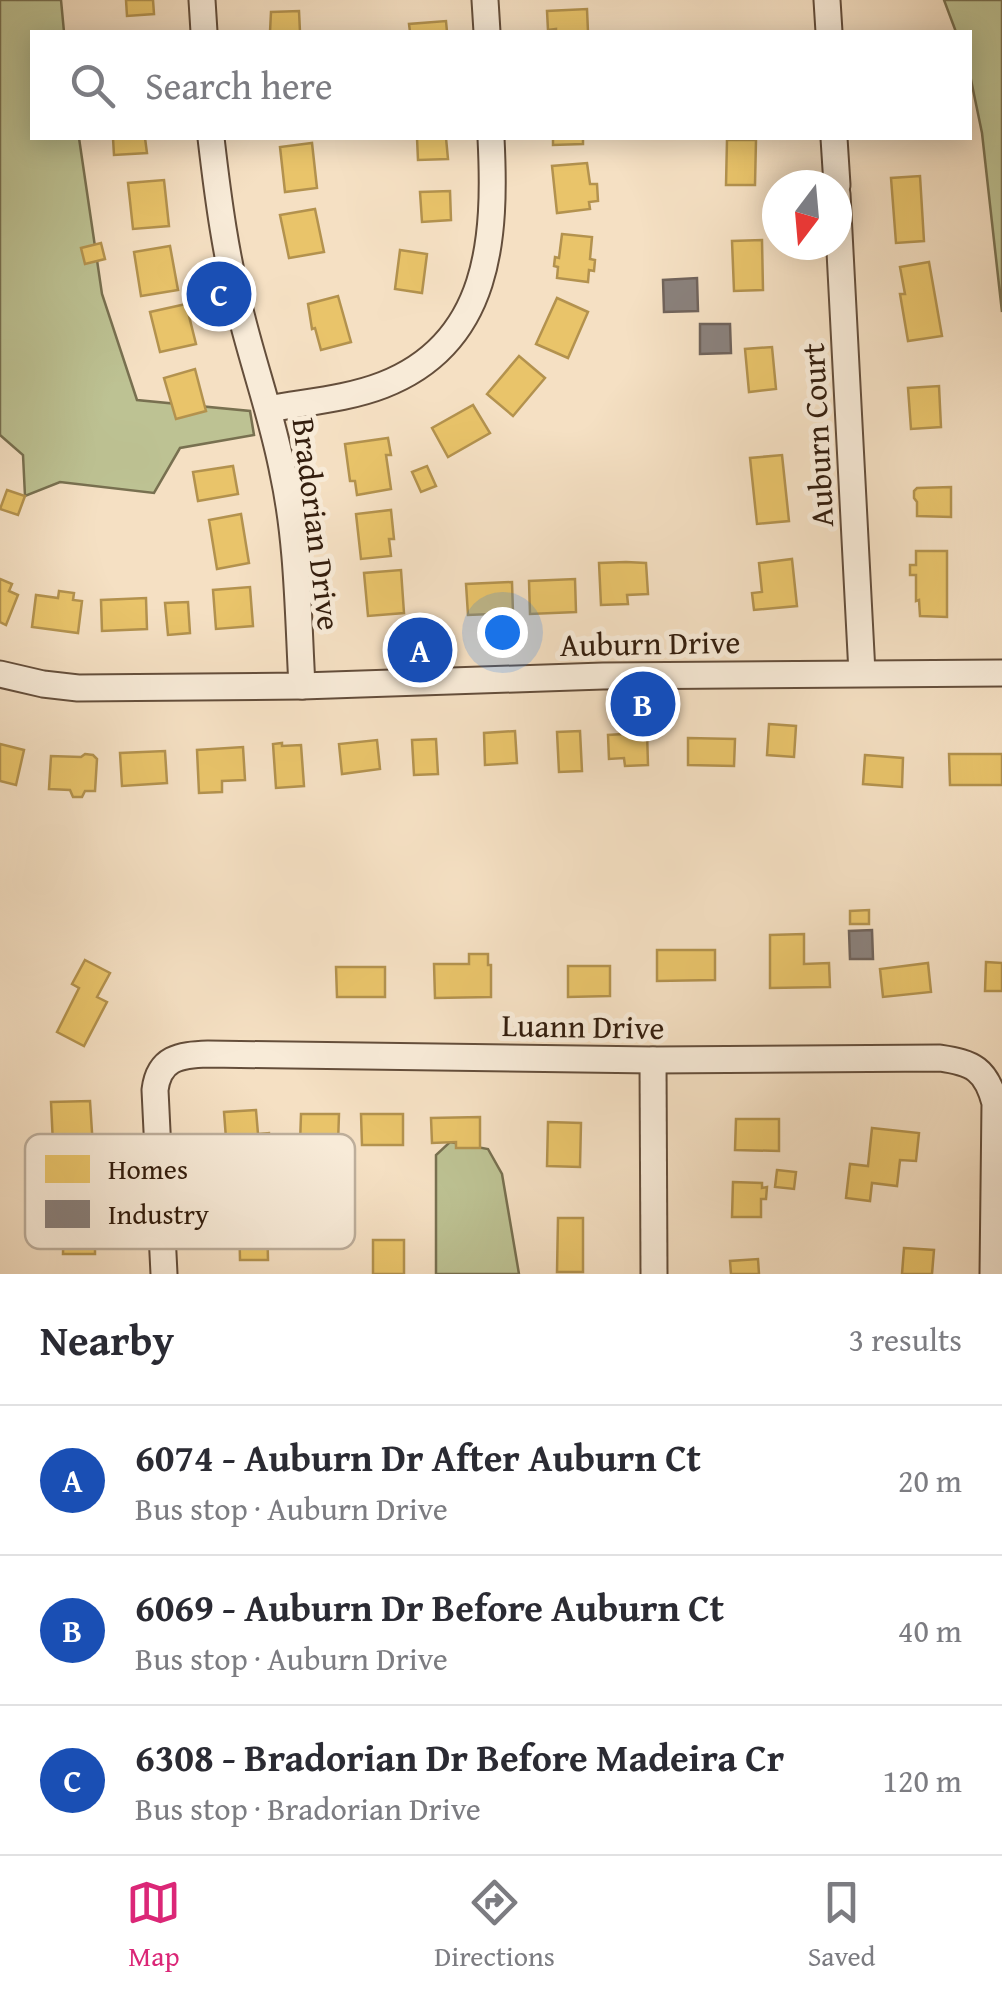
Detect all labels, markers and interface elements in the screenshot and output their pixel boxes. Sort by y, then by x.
search box [30,30,972,140]
text: Search here [145,57,333,113]
icon: search [65,58,120,113]
north arrow [762,170,852,260]
pin: C [186,256,252,332]
street label: Auburn Court [789,342,845,528]
street label: Bradorian Drive [281,415,353,633]
your location [477,607,528,658]
pin: A [388,612,452,688]
street label: Auburn Drive [559,618,741,668]
pin: B [610,666,676,742]
street label: Luann Drive [501,1001,665,1051]
legend [25,1134,355,1249]
text: Homes [108,1148,188,1189]
text: Industry [108,1193,209,1234]
text: Nearby [40,1309,174,1370]
text: 3 results [849,1316,962,1363]
text: 6074 - Auburn Dr After Auburn Ct [135,1429,701,1485]
text: A [62,1457,83,1504]
text: 20 m [898,1457,962,1504]
text: Bus stop · Auburn Drive [135,1485,448,1532]
text: 6069 - Auburn Dr Before Auburn Ct [135,1579,724,1635]
text: B [63,1607,82,1654]
text: 40 m [898,1607,962,1654]
text: Bus stop · Auburn Drive [135,1635,448,1682]
text: 6308 - Bradorian Dr Before Madeira Cr [135,1729,784,1785]
text: C [63,1757,82,1804]
text: 120 m [883,1757,962,1804]
text: Bus stop · Bradorian Drive [135,1785,481,1832]
tab: Map [126,1875,181,1976]
tab: Directions [434,1875,555,1976]
tab: Saved [808,1875,876,1976]

